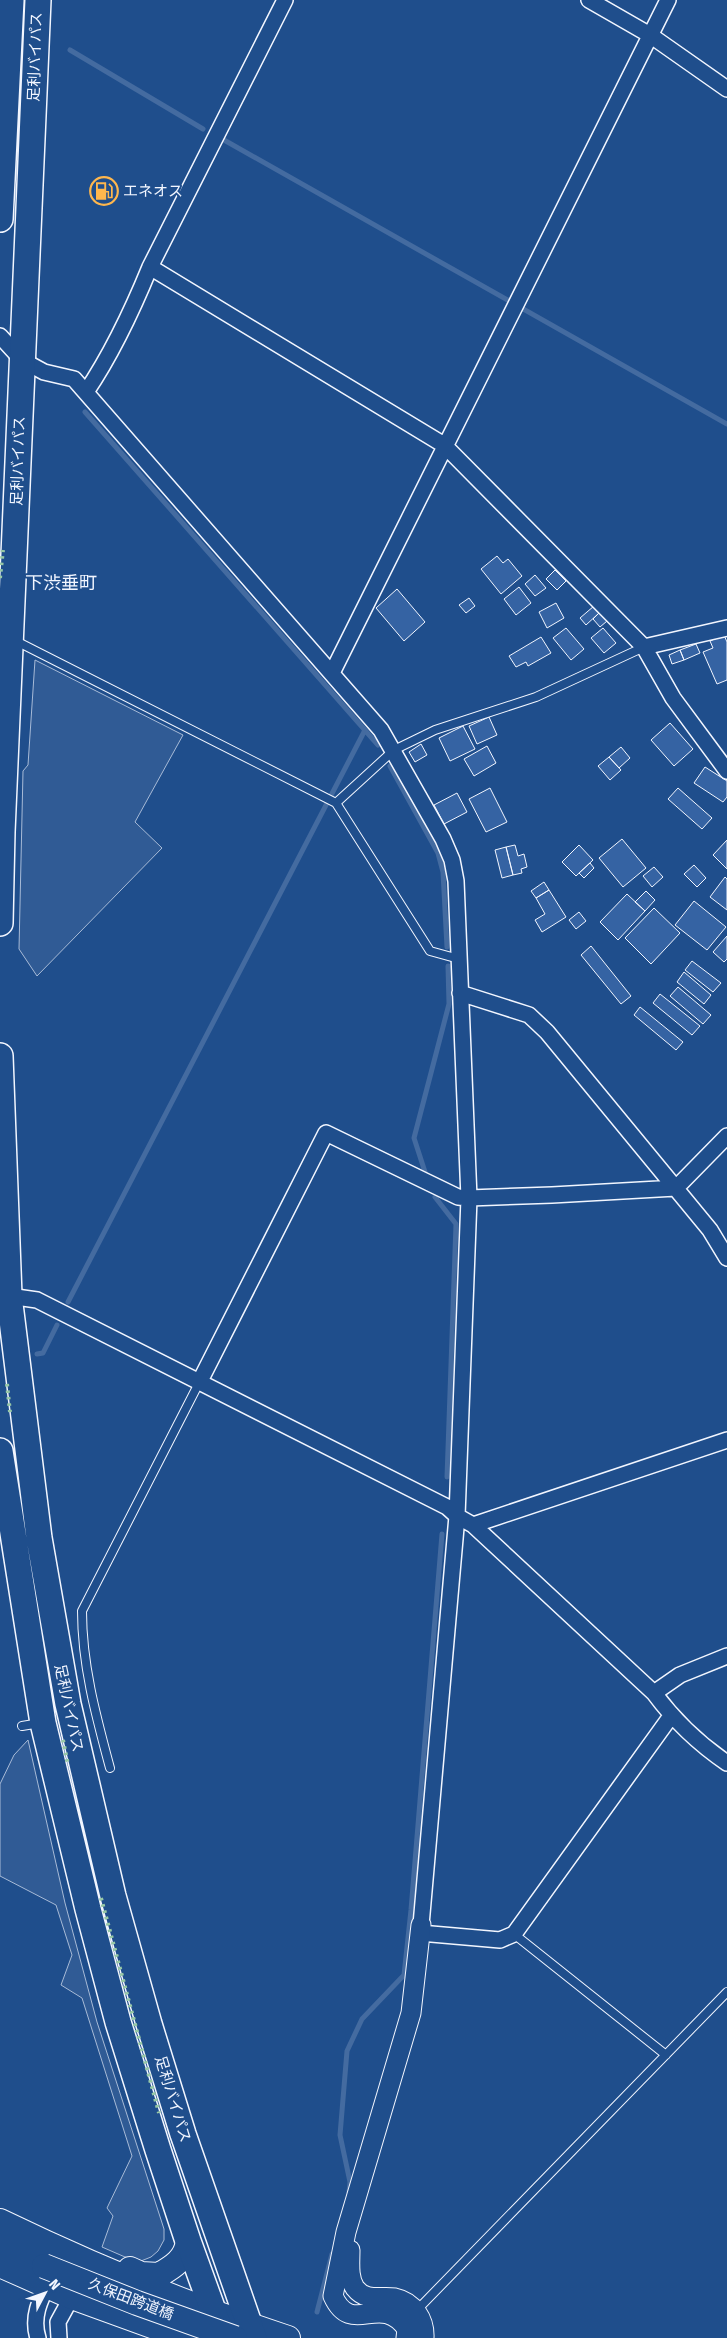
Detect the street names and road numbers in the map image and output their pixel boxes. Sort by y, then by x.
street label: 足利バイパス [24,12,46,102]
street label: 足利バイパス [7,416,29,506]
street label: 足利バイパス [51,1662,87,1754]
street label: 足利バイパス [151,2053,195,2145]
street label: 久保田跨道橋 [86,2274,176,2324]

